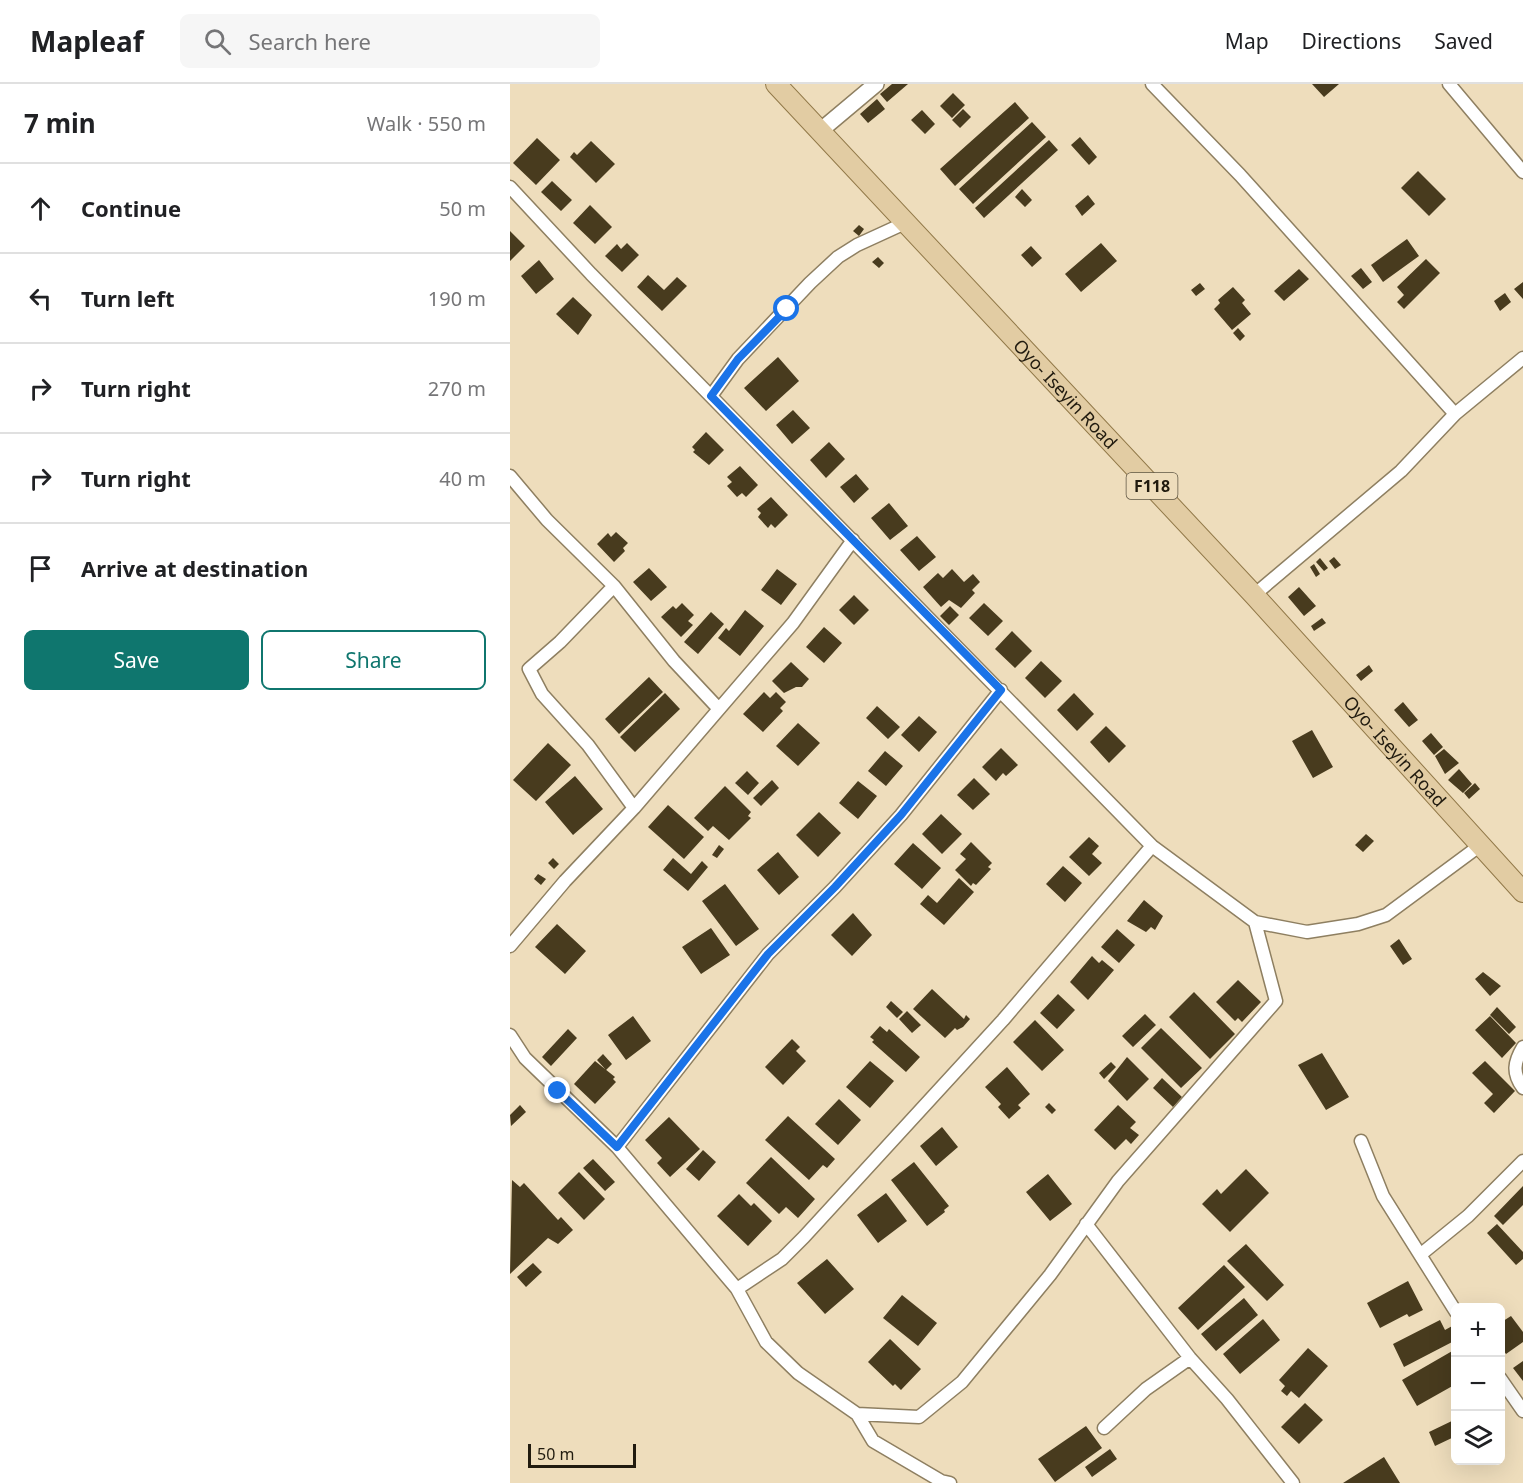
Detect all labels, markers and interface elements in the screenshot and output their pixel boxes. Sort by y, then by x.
search box [180,14,600,68]
text: Mapleaf [30,22,144,60]
icon: search [201,25,234,58]
text: Search here [249,26,371,56]
text: Map [1225,27,1269,55]
text: Directions [1302,27,1401,55]
text: Saved [1434,27,1493,55]
text: 7 min [24,105,96,141]
text: Walk · 550 m [367,110,486,137]
icon: ahead [24,192,57,225]
text: Continue [81,193,181,223]
text: 50 m [439,195,486,222]
icon: left [24,282,57,315]
text: Turn left [81,283,175,313]
text: 190 m [428,285,486,312]
route start [773,295,799,321]
street label: Oyo- Iseyin Road [1008,334,1123,454]
icon: right [24,372,57,405]
text: Turn right [81,373,191,403]
text: 270 m [428,375,486,402]
icon: right [24,462,57,495]
text: Turn right [81,463,191,493]
text: 40 m [439,465,486,492]
road number: F118 [1126,473,1178,499]
icon: arrive [24,552,57,585]
text: Arrive at destination [81,553,308,583]
button: Save [24,630,249,690]
button: Share [261,630,486,690]
street label: Oyo- Iseyin Road [1339,690,1452,812]
route end [544,1077,570,1103]
map controls [1451,1303,1505,1465]
button: + [1451,1303,1505,1357]
button: − [1451,1357,1505,1411]
button: layers [1451,1411,1505,1465]
scale bar [528,1441,636,1468]
text: 50 m [537,1443,574,1465]

